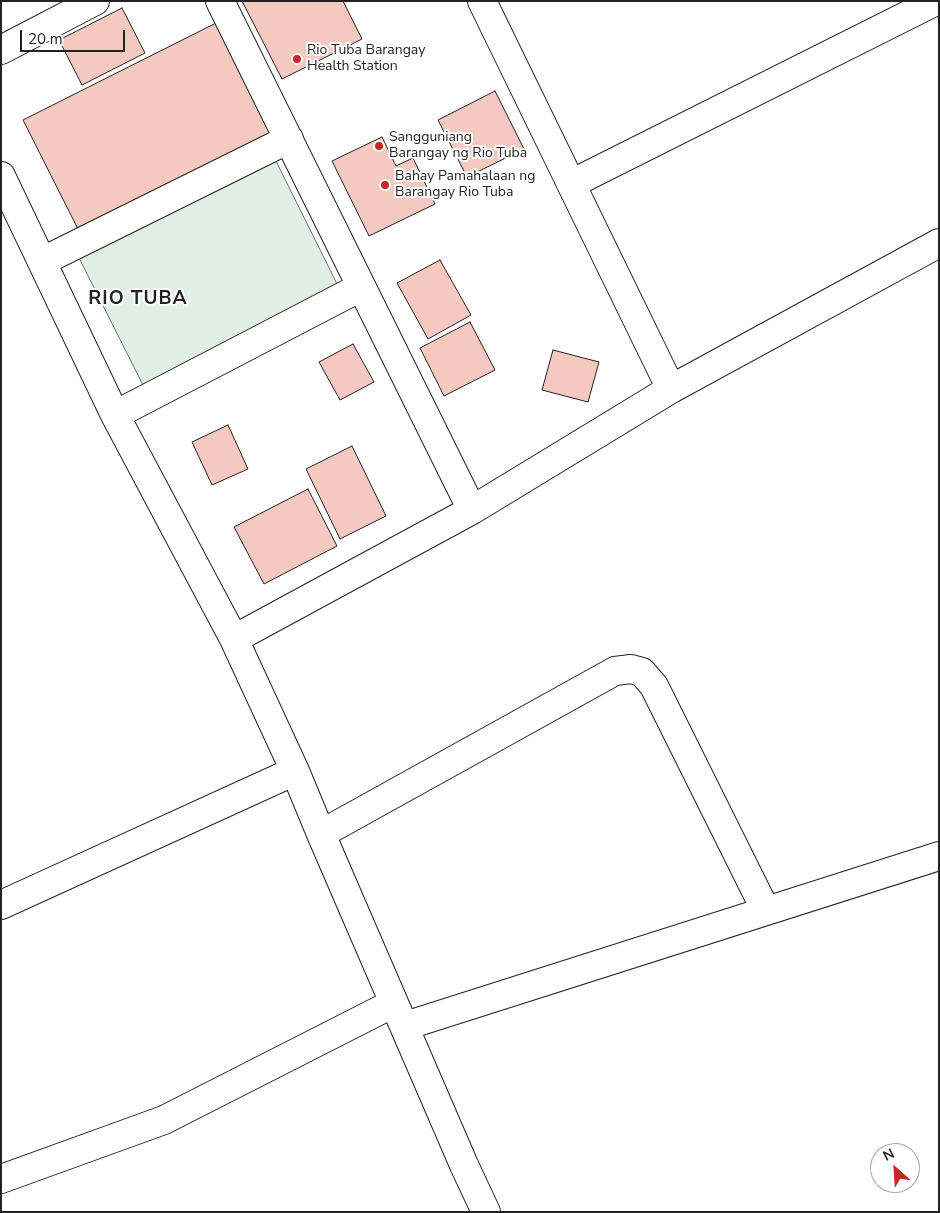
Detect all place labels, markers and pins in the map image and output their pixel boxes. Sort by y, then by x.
place label: Rio Tuba Barangay Health Station [307,43,425,75]
marker: Rio Tuba Barangay Health Station [291,53,303,65]
place label: Sangguniang Barangay ng Rio Tuba [389,130,527,162]
marker: Sangguniang Barangay ng Rio Tuba [373,140,385,152]
place label: Bahay Pamahalaan ng Barangay Rio Tuba [395,169,535,202]
marker: Bahay Pamahalaan ng Barangay Rio Tuba [379,179,391,191]

